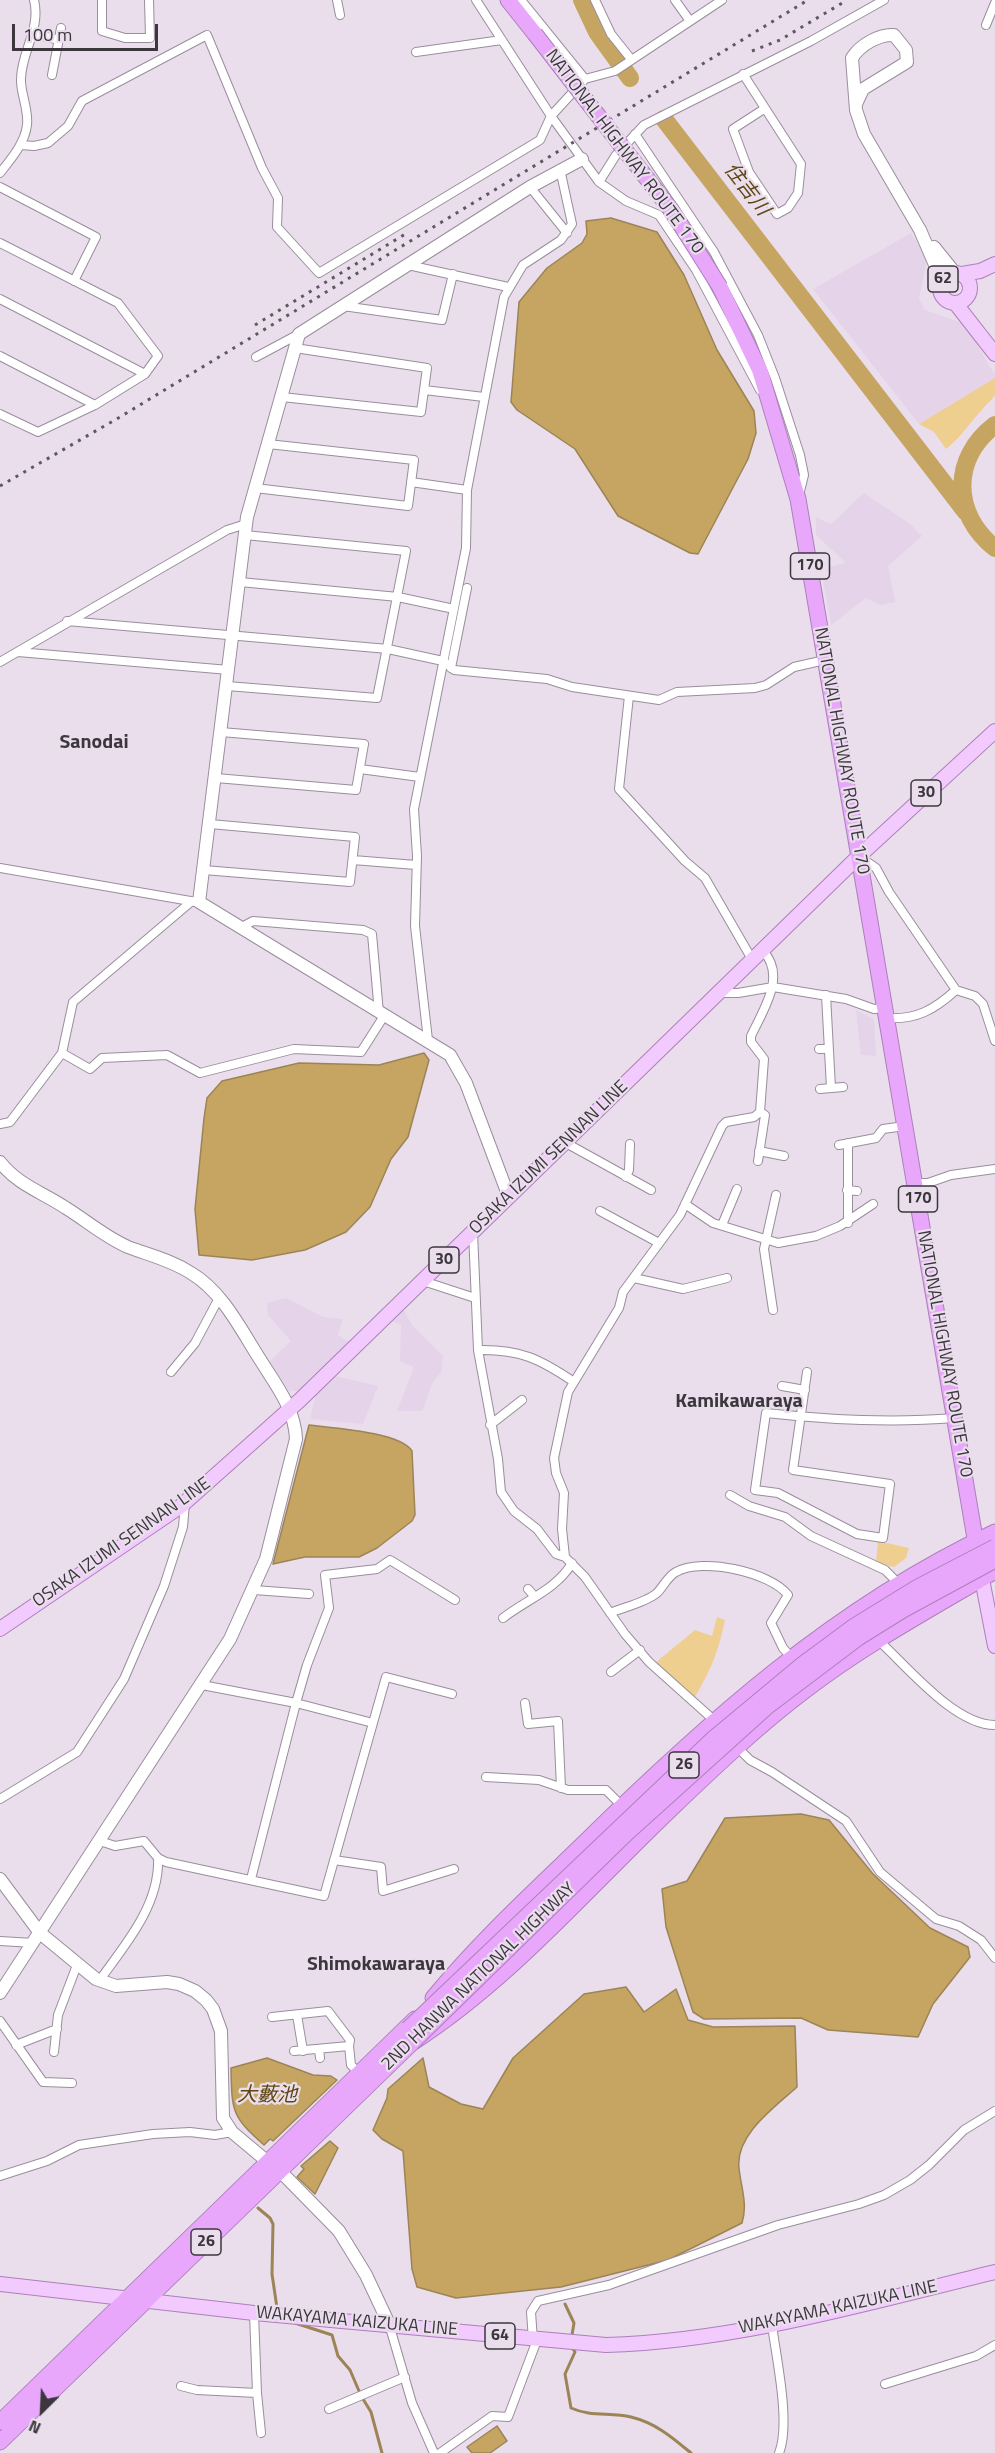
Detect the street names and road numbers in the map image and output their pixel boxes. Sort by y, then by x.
street label: NATIONAL HIGHWAY ROUTE 170 [540,46,708,258]
road number: 62 [928,266,958,292]
road number: 170 [790,553,830,579]
street label: NATIONAL HIGHWAY ROUTE 170 [809,626,873,876]
road number: 30 [911,780,941,806]
street label: OSAKA IZUMI SENNAN LINE [465,1076,633,1240]
road number: 170 [898,1186,938,1212]
street label: NATIONAL HIGHWAY ROUTE 170 [912,1229,976,1479]
road number: 30 [429,1247,459,1273]
street label: OSAKA IZUMI SENNAN LINE [29,1473,215,1613]
road number: 26 [669,1752,699,1778]
street label: 2ND HANWA NATIONAL HIGHWAY [378,1878,580,2076]
road number: 26 [191,2229,221,2255]
street label: WAKAYAMA KAIZUKA LINE [737,2276,939,2340]
street label: WAKAYAMA KAIZUKA LINE [255,2302,459,2342]
road number: 64 [485,2323,515,2349]

